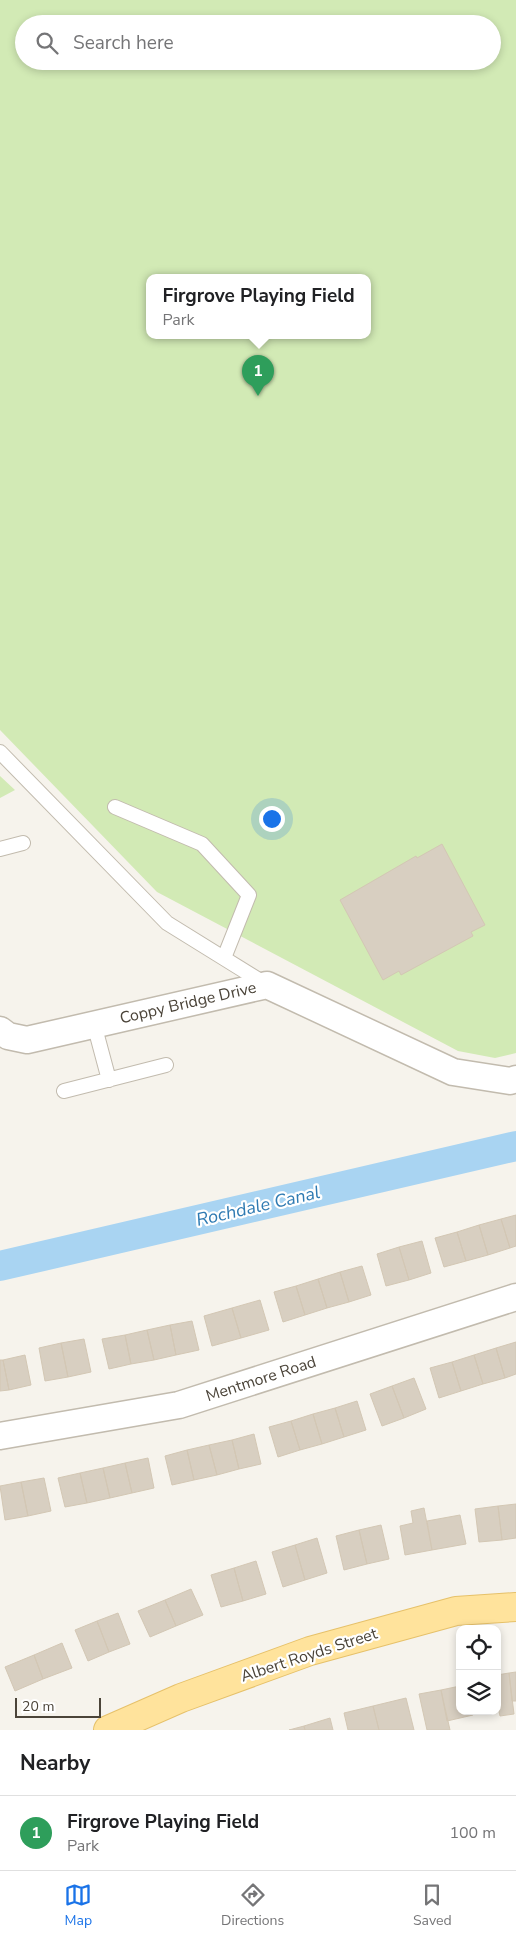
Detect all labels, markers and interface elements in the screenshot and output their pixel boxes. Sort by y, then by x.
search box [15,15,501,70]
icon: search [33,29,61,57]
text: Search here [73,30,174,56]
popup [146,274,371,339]
text: Firgrove Playing Field [162,283,355,309]
text: Park [162,309,194,331]
pin: 1 [242,355,274,396]
your location [259,806,285,832]
street label: Coppy Bridge Drive [118,977,258,1029]
water label: Rochdale Canal [194,1180,322,1232]
street label: Mentmore Road [203,1351,319,1407]
street label: Albert Royds Street [238,1622,380,1687]
map controls [456,1625,501,1715]
button: locate [456,1625,501,1670]
button: layers [456,1670,501,1715]
scale bar [15,1695,101,1718]
text: 20 m [22,1697,54,1716]
text: Nearby [20,1749,90,1777]
text: Firgrove Playing Field [67,1809,259,1835]
text: 1 [31,1822,41,1844]
text: 100 m [449,1822,496,1844]
text: Park [67,1835,99,1857]
tab: Map [64,1881,92,1930]
tab: Directions [221,1881,284,1930]
tab: Saved [413,1881,452,1930]

